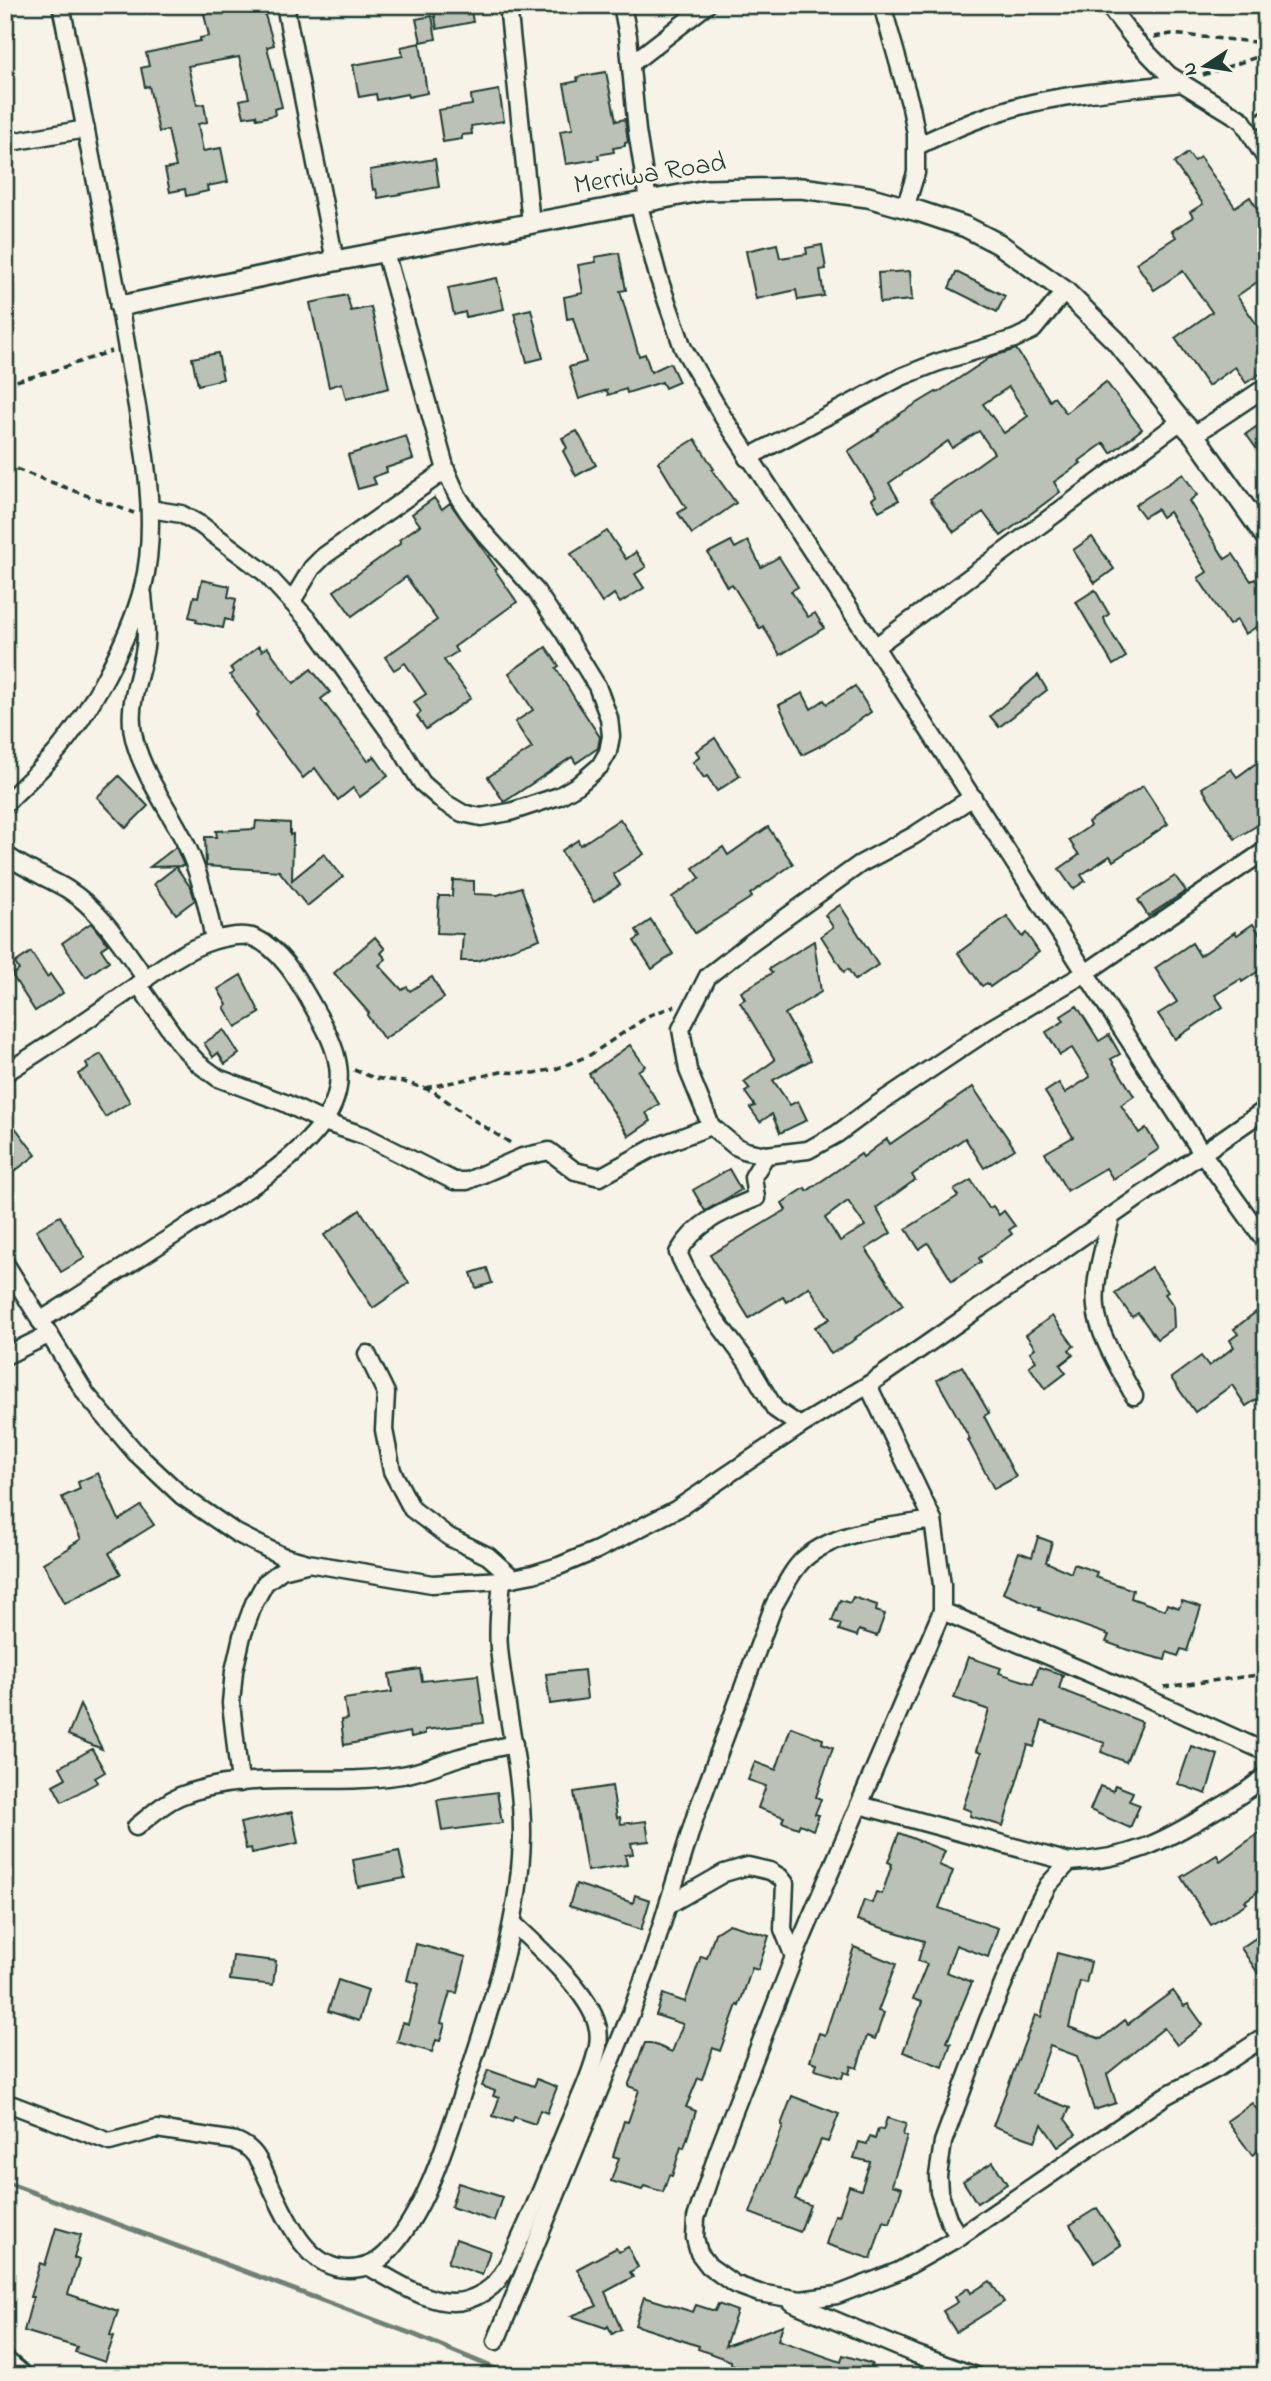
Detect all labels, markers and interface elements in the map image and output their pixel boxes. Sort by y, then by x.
north arrow [1170,32,1240,102]
text: N [1176,60,1205,78]
street label: Merriwa Road [571,143,729,207]

